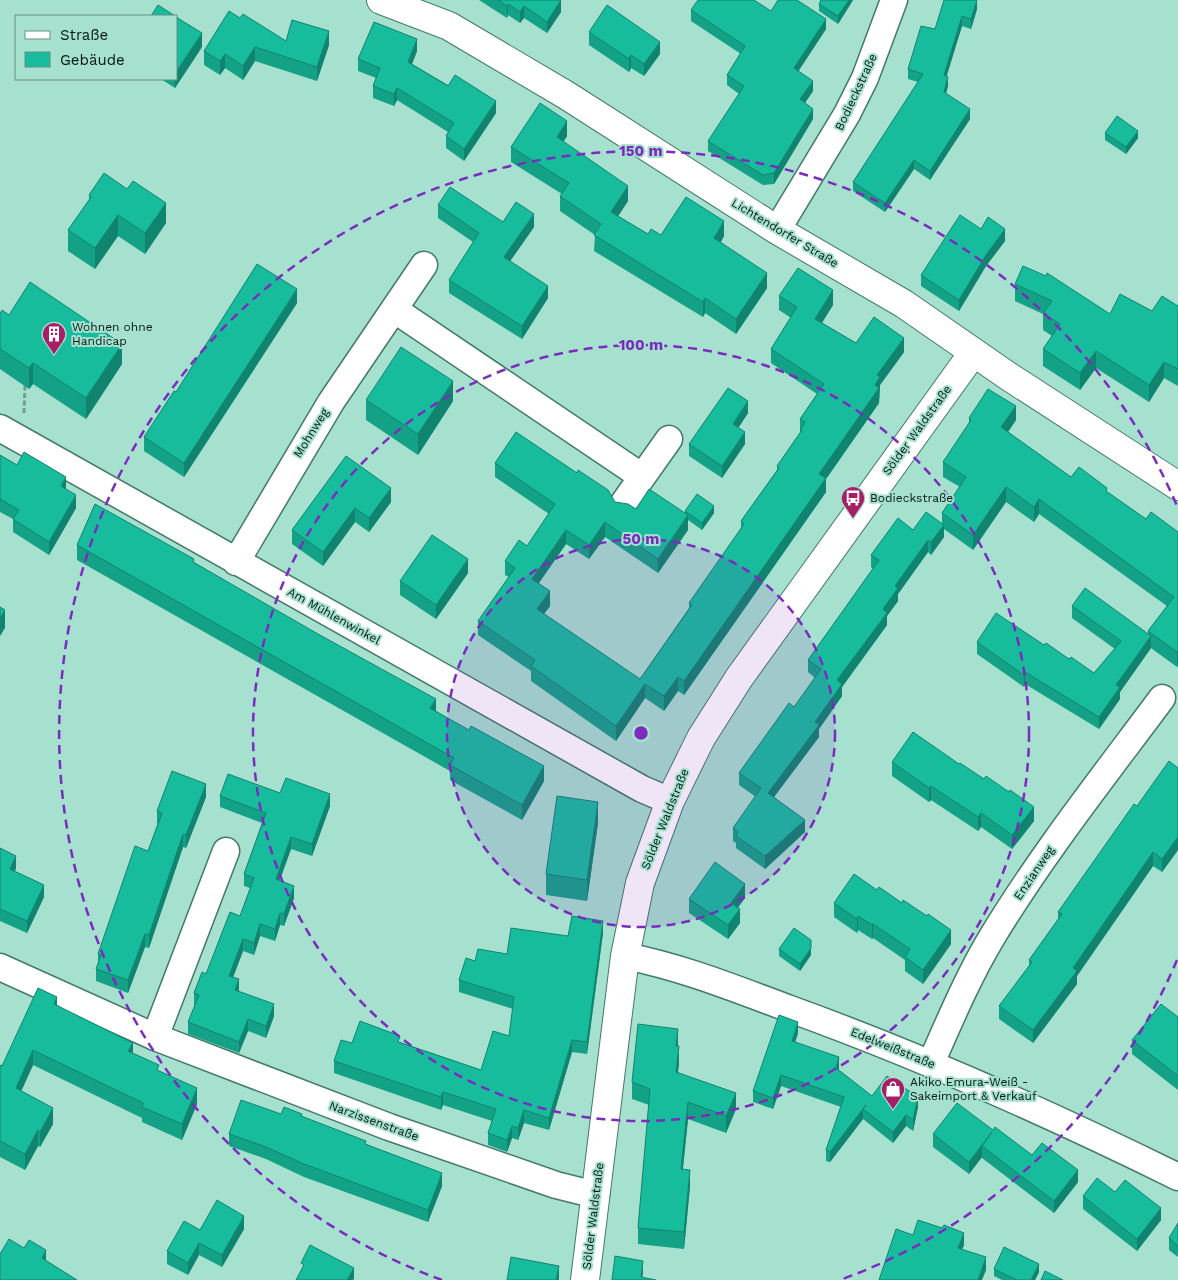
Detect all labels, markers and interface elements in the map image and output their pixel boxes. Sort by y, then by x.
legend [15,15,178,80]
text: Straße [60,26,108,44]
text: Gebäude [60,51,125,69]
street label: Bodieckstraße [832,51,880,133]
text: 150 m [619,142,663,160]
street label: Lichtendorfer Straße [729,196,841,271]
place label: Wohnen ohne Handicap [72,320,153,348]
building icon: Wohnen ohne Handicap [41,321,67,355]
text: 100 m [619,336,663,354]
street label: Sölder Waldstraße [880,382,954,478]
street label: Mohnweg [290,405,332,460]
bus stop icon: Bodieckstraße [840,485,866,519]
place label: Bodieckstraße [870,491,953,505]
text: 50 m [623,530,659,548]
street label: Am Mühlenwinkel [285,585,383,648]
centre of rings [632,724,650,742]
street label: Sölder Waldstraße [638,766,692,872]
street label: Enzianweg [1011,843,1057,903]
street label: Edelweißstraße [849,1025,937,1071]
place label: Akiko Emura-Weiß - Sakeimport & Verkauf [910,1075,1037,1103]
shop icon: Akiko Emura-Weiß - Sakeimport & Verkauf [880,1076,906,1110]
street label: Narzissenstraße [327,1098,421,1144]
street label: Sölder Waldstraße [579,1162,607,1270]

